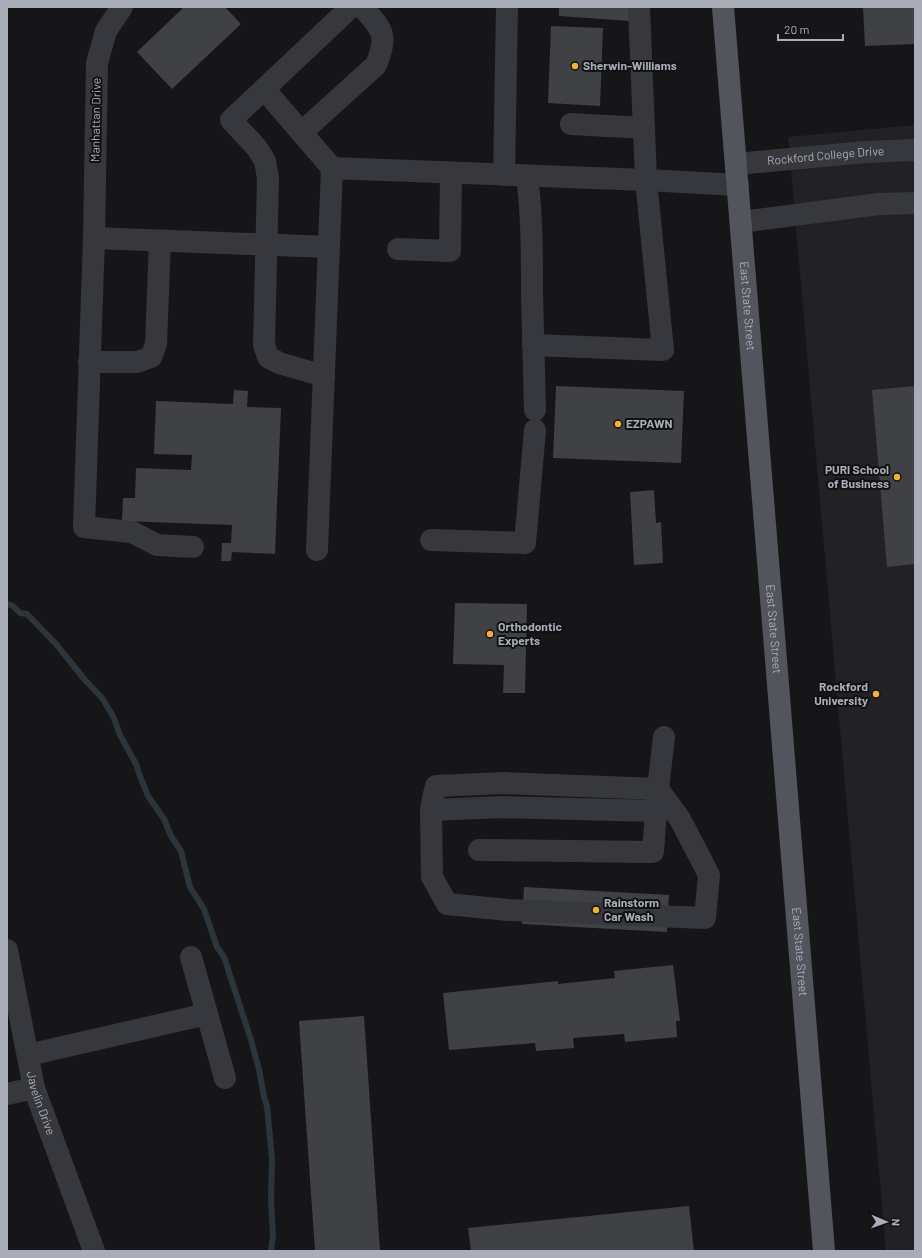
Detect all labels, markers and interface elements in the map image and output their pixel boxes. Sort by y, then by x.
scale bar [778,16,843,42]
text: 20 m [784,22,810,36]
place label: Sherwin-Williams [583,58,677,72]
marker: Sherwin-Williams [570,61,580,71]
street label: Manhattan Drive [87,78,103,162]
street label: Rockford College Drive [766,143,884,167]
street label: East State Street [738,261,759,351]
place label: EZPAWN [626,416,672,430]
marker: EZPAWN [613,419,623,429]
place label: PURI School of Business [825,462,889,490]
marker: PURI School of Business [892,472,902,482]
street label: East State Street [764,584,785,674]
place label: Orthodontic Experts [498,619,563,647]
marker: Orthodontic Experts [485,629,495,639]
place label: Rockford University [814,679,868,707]
marker: Rockford University [871,689,881,699]
place label: Rainstorm Car Wash [604,895,659,923]
marker: Rainstorm Car Wash [591,905,601,915]
street label: East State Street [790,907,811,997]
street label: Javelin Drive [25,1070,59,1137]
north arrow [866,1202,906,1242]
text: N [890,1218,903,1226]

